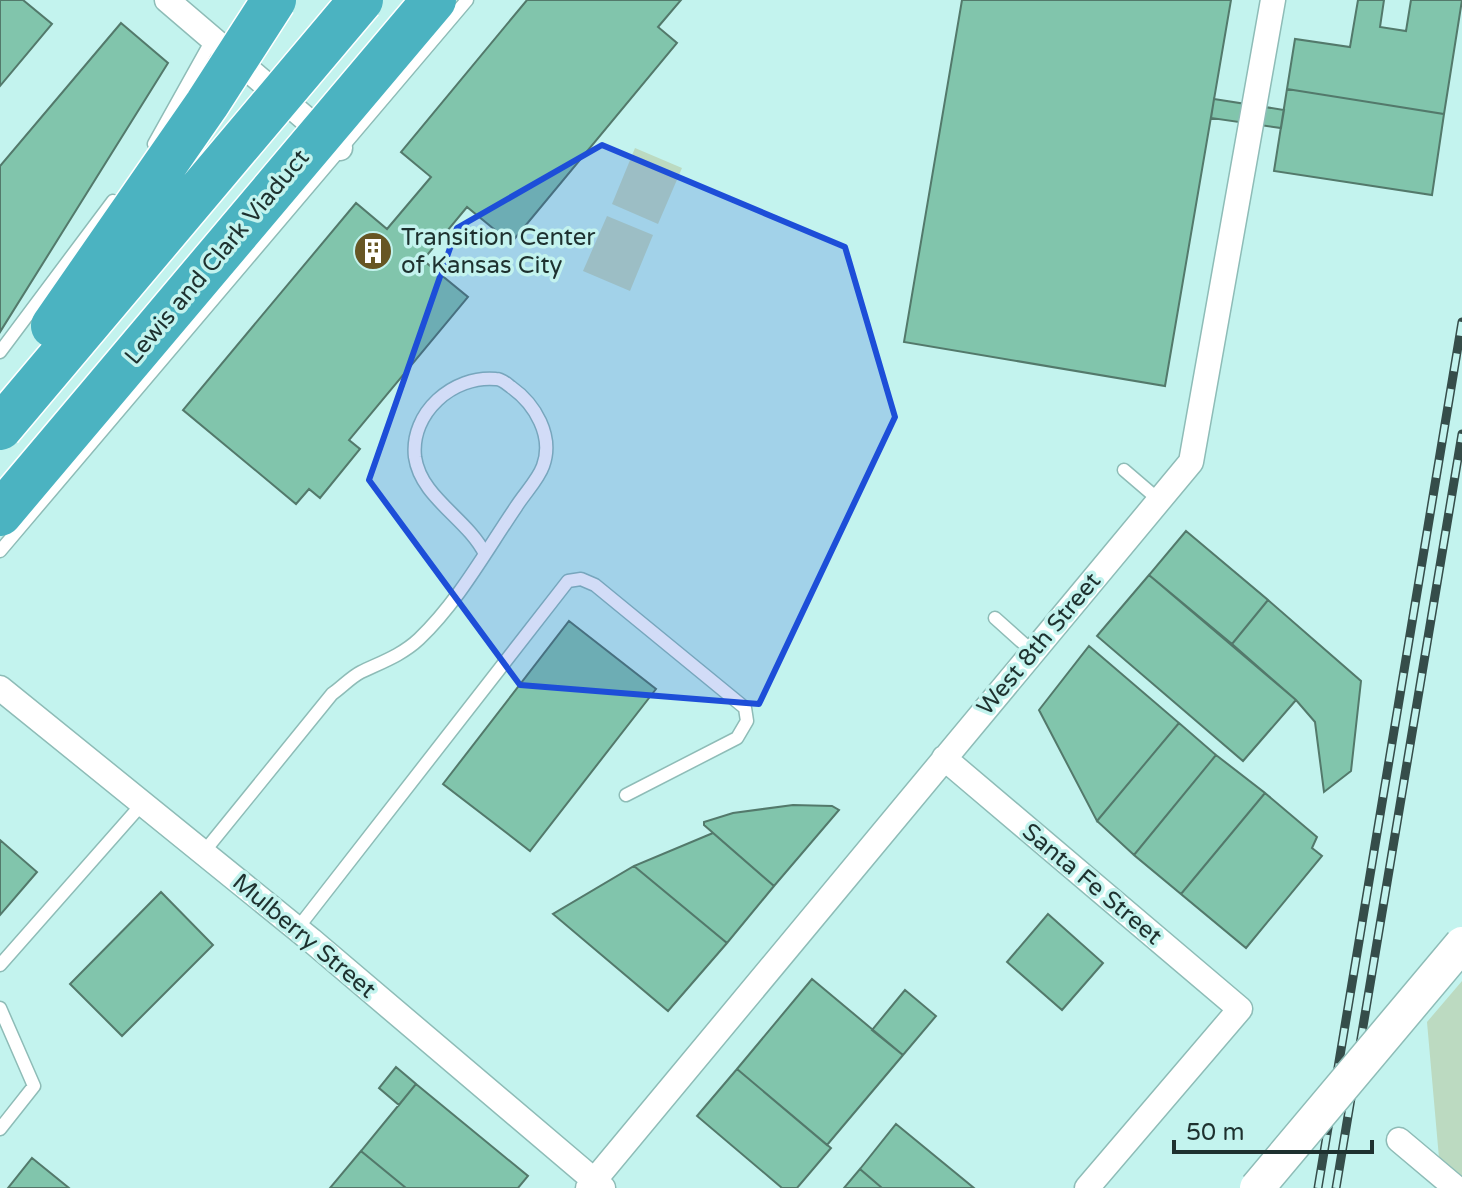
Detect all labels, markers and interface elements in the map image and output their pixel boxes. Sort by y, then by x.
street label: Lewis and Clark Viaduct [119,144,315,370]
place label: Transition Center of Kansas City [401,223,596,280]
building icon: Transition Center of Kansas City [352,230,394,272]
street label: West 8th Street [971,567,1107,721]
street label: Santa Fe Street [1016,817,1168,951]
street label: Mulberry Street [226,868,382,1004]
scale bar [1174,1104,1372,1154]
text: 50 m [1186,1118,1244,1147]

